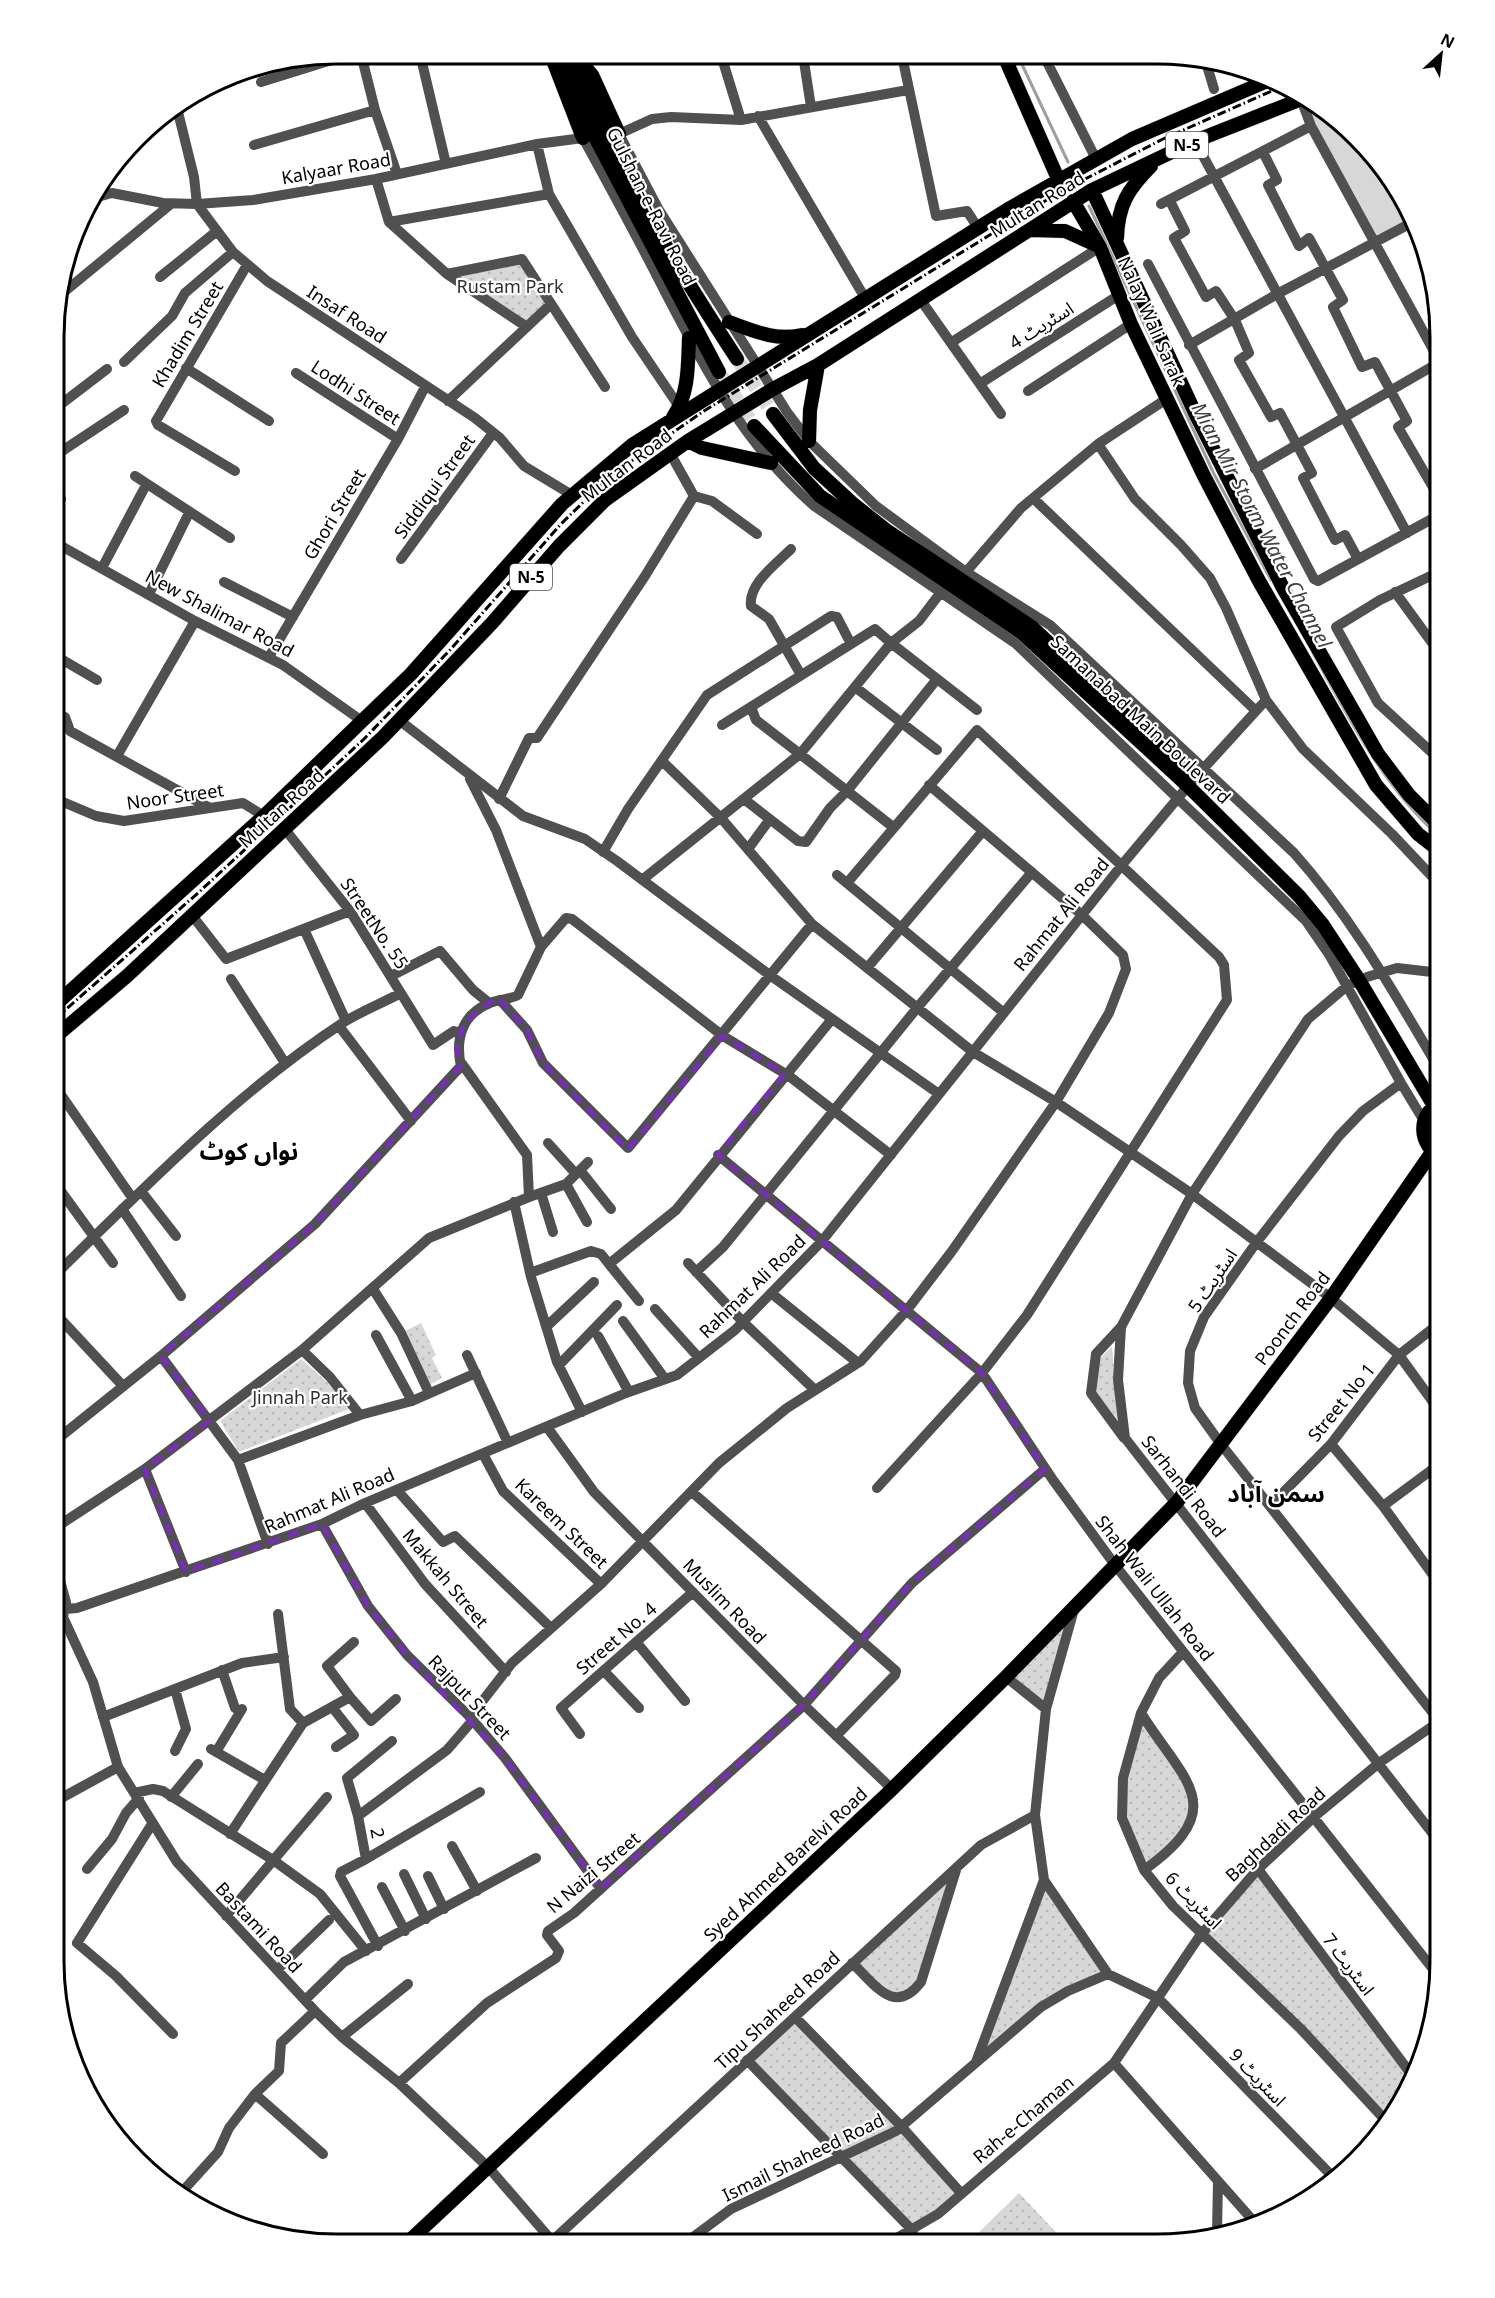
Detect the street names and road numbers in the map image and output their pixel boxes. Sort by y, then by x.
street label: Gulshan-e-Ravi Road [602,123,702,289]
road number: N-5 [1166,132,1208,158]
street label: Kalyaar Road [279,147,393,189]
street label: Multan Road [985,165,1089,243]
street label: Nalay Wali Sarak [1113,252,1192,390]
street label: Khadim Street [146,276,228,392]
street label: Insaf Road [303,279,391,349]
street label: اسٹریٹ 4 [1004,296,1078,354]
street label: Lodhi Street [307,354,406,430]
street label: Multan Road [576,423,676,507]
street label: Siddiqui Street [388,429,480,543]
street label: Ghori Street [297,464,371,564]
street label: New Shalimar Road [142,564,298,662]
road number: N-5 [510,564,552,590]
street label: Samanabad Main Boulevard [1046,629,1236,809]
street label: Multan Road [233,763,329,853]
street label: Noor Street [125,777,226,815]
street label: Rahmat Ali Road [1008,852,1114,976]
street label: StreetNo. 55 [336,873,414,973]
street label: Rahmat Ali Road [694,1229,810,1343]
street label: اسٹریٹ 5 [1182,1244,1242,1316]
street label: Poonch Road [1249,1266,1335,1370]
street label: Street No 1 [1302,1358,1380,1446]
street label: Sarhandi Road [1137,1430,1231,1542]
street label: Rahmat Ali Road [260,1462,398,1538]
street label: Kareem Street [510,1473,614,1574]
street label: Shah Wali Ullah Road [1090,1510,1220,1666]
street label: Makkah Street [398,1524,495,1633]
street label: Muslim Road [678,1553,772,1649]
street label: Street No. 4 [571,1596,661,1680]
street label: Rajput Street [423,1649,517,1745]
street label: Baghdadi Road [1220,1781,1330,1887]
street label: Syed Ahmed Barelvi Road [698,1782,872,1946]
street label: 2 [365,1826,391,1840]
street label: N Naizi Street [541,1826,645,1918]
street label: اسٹریٹ 6 [1160,1866,1228,1934]
street label: Bastami Road [211,1876,307,1978]
street label: اسٹریٹ 7 [1318,1928,1380,2000]
street label: Tipu Shaheed Road [709,1946,845,2074]
street label: اسٹریٹ 9 [1224,2043,1292,2111]
street label: Rah-e-Chaman [967,2070,1079,2168]
street label: Ismail Shaheed Road [718,2107,888,2207]

